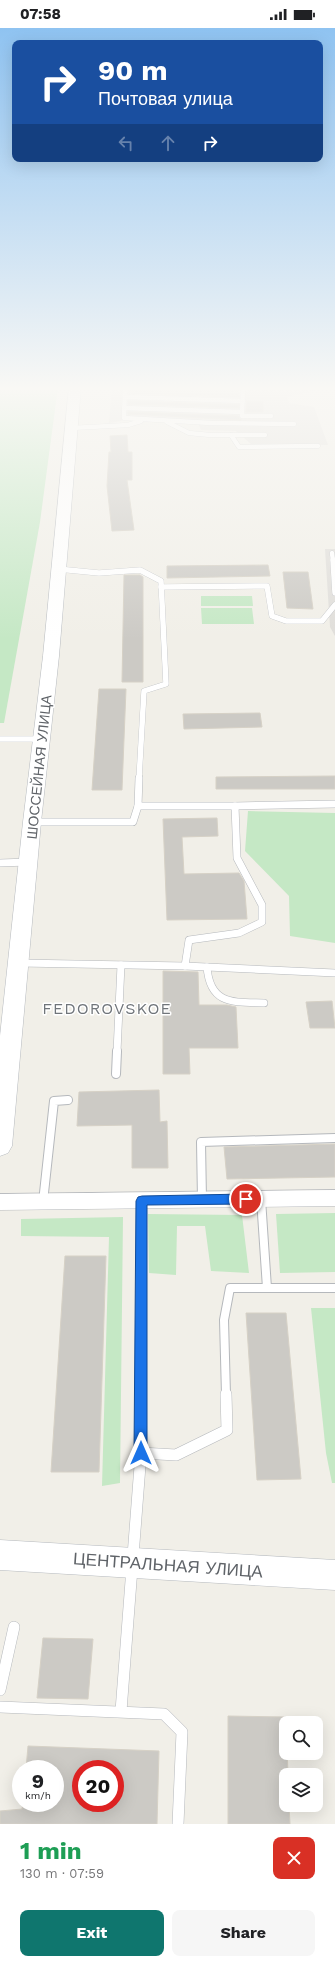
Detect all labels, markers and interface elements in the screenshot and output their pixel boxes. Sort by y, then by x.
text: 07:58 [20,5,61,23]
text: 90 m [98,54,168,87]
icon: right [32,56,84,108]
text: Почтовая улица [98,88,233,109]
icon: left [115,132,137,154]
icon: ahead [157,132,179,154]
icon: right [199,132,221,154]
street label: ШОССЕЙНАЯ УЛИЦА [22,693,55,840]
district label: FEDOROVSKOE [42,999,172,1018]
pin [229,1182,263,1216]
icon: arrive [235,1188,257,1210]
position arrow [120,1432,162,1474]
street label: ЦЕНТРАЛЬНАЯ УЛИЦА [73,1548,264,1582]
map controls [279,1716,323,1812]
button: search [279,1716,323,1760]
speed limit sign: 20 [72,1760,124,1812]
button: layers [279,1768,323,1812]
text: 9 [32,1769,44,1793]
text: km/h [25,1790,51,1801]
text: 1 min [20,1837,82,1865]
button: close [273,1837,315,1879]
text: 130 m · 07:59 [20,1866,104,1881]
button: Exit [20,1910,164,1956]
button: Share [172,1910,315,1956]

